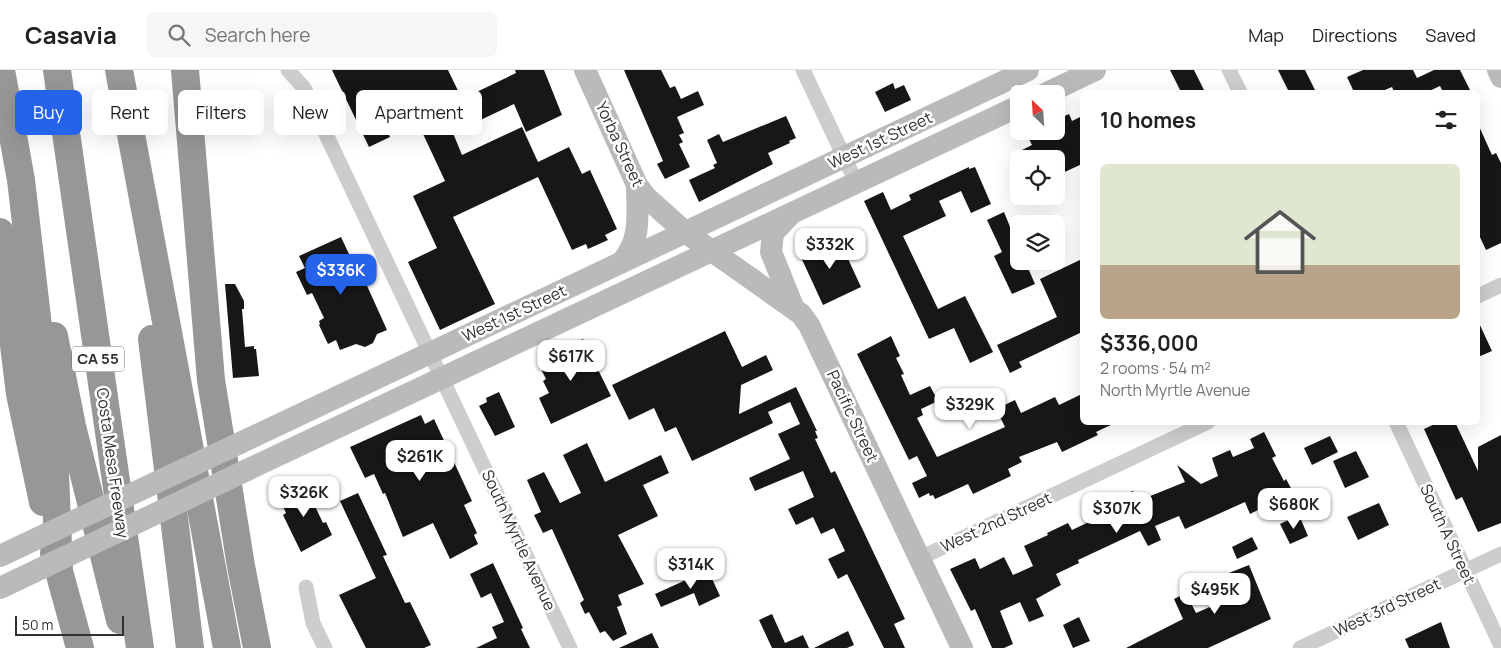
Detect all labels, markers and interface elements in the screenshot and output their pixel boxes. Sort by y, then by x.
search box [147,12,497,57]
text: Casavia [25,18,117,51]
icon: search [165,21,193,49]
text: Search here [205,22,310,48]
text: Map [1248,23,1284,47]
text: Directions [1312,23,1397,47]
text: Saved [1425,23,1476,47]
north arrow [1010,85,1065,140]
map controls [1010,85,1065,270]
chip: Buy [15,90,82,135]
chip: Rent [92,90,168,135]
chip: Filters [178,90,264,135]
chip: New [274,90,346,135]
chip: Apartment [356,90,482,135]
street label: Yorba Street [591,98,649,190]
street label: West 1st Street [824,106,936,174]
text: 10 homes [1100,106,1196,134]
icon: filters [1432,106,1460,134]
button: locate [1010,150,1065,205]
icon: home [1235,197,1325,287]
button: layers [1010,215,1065,270]
pin: $332K [795,228,865,270]
text: $332K [806,233,854,255]
pin: $336K [306,254,376,296]
text: $336K [317,259,365,281]
street label: West 1st Street [458,279,570,347]
text: $336,000 [1100,329,1199,357]
pin: $617K [536,340,606,382]
text: $617K [548,345,594,367]
road number: CA 55 [72,346,124,372]
text: 2 rooms · 54 m² [1100,357,1211,379]
street label: Pacific Street [822,366,884,466]
text: North Myrtle Avenue [1100,379,1250,401]
street label: Costa Mesa Freeway [92,386,135,540]
pin: $329K [935,388,1005,430]
text: $329K [945,393,995,415]
pin: $261K [385,440,455,482]
text: $261K [397,445,443,467]
street label: South Myrtle Avenue [477,466,561,614]
pin: $326K [269,476,339,518]
street label: South A Street [1415,480,1481,588]
text: $326K [279,481,329,503]
street label: West 2nd Street [937,487,1055,557]
pin: $680K [1259,488,1329,530]
pin: $307K [1082,492,1152,534]
text: $680K [1269,493,1319,515]
text: $307K [1093,497,1141,519]
pin: $314K [656,548,726,590]
text: $314K [668,553,714,575]
pin: $495K [1180,572,1250,615]
street label: West 3rd Street [1330,573,1444,641]
text: $495K [1190,578,1240,600]
scale bar [15,613,124,636]
text: 50 m [22,615,53,634]

